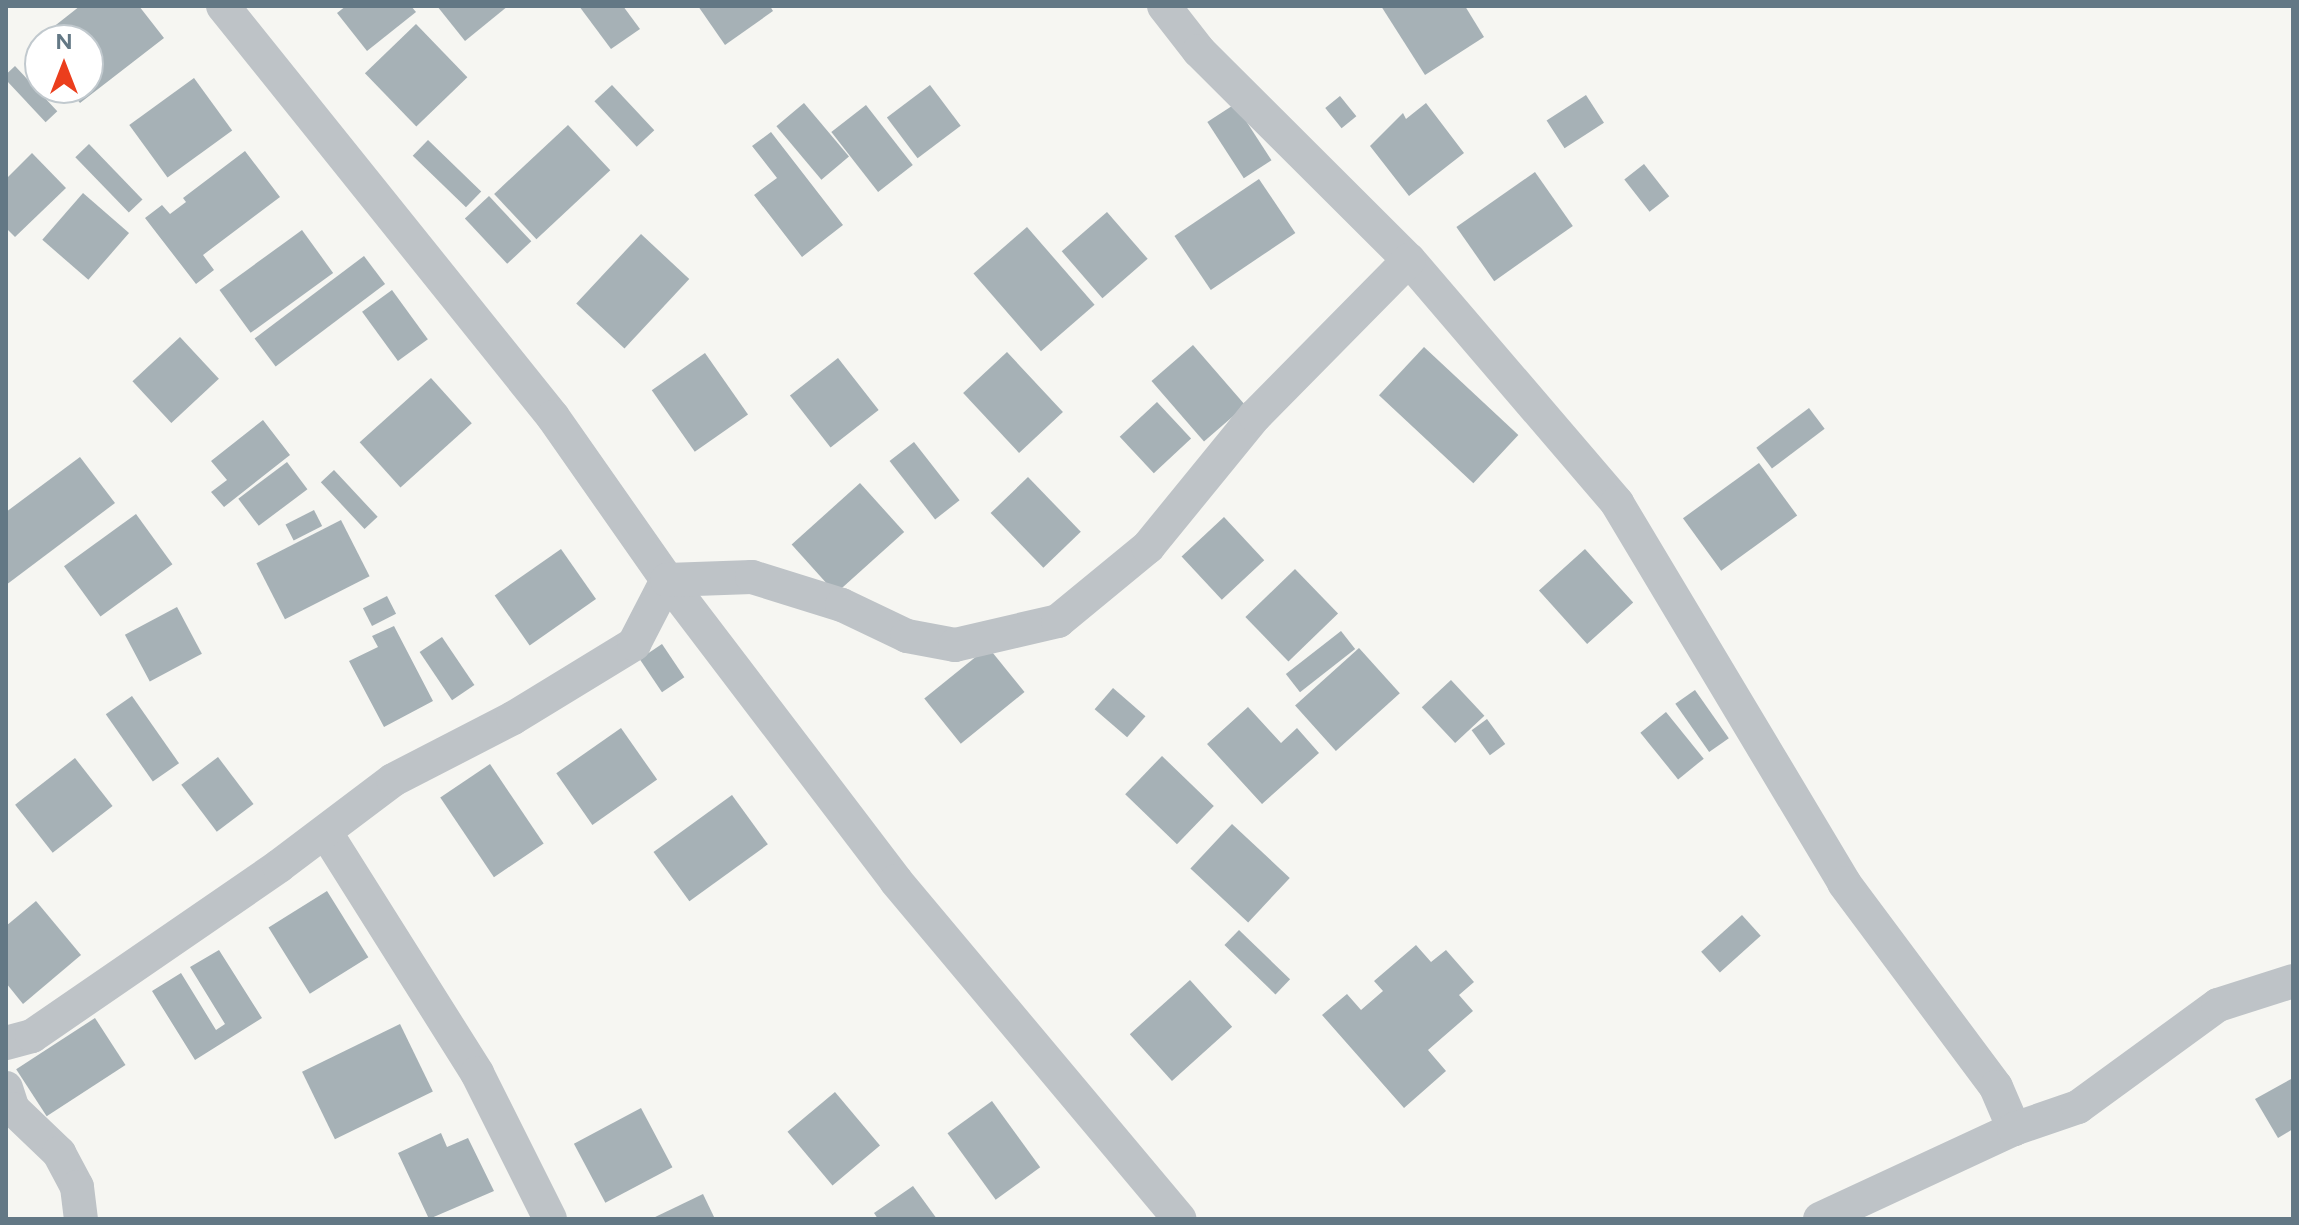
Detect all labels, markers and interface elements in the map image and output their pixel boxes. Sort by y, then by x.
north arrow [24,24,104,104]
text: N [55,28,73,55]

